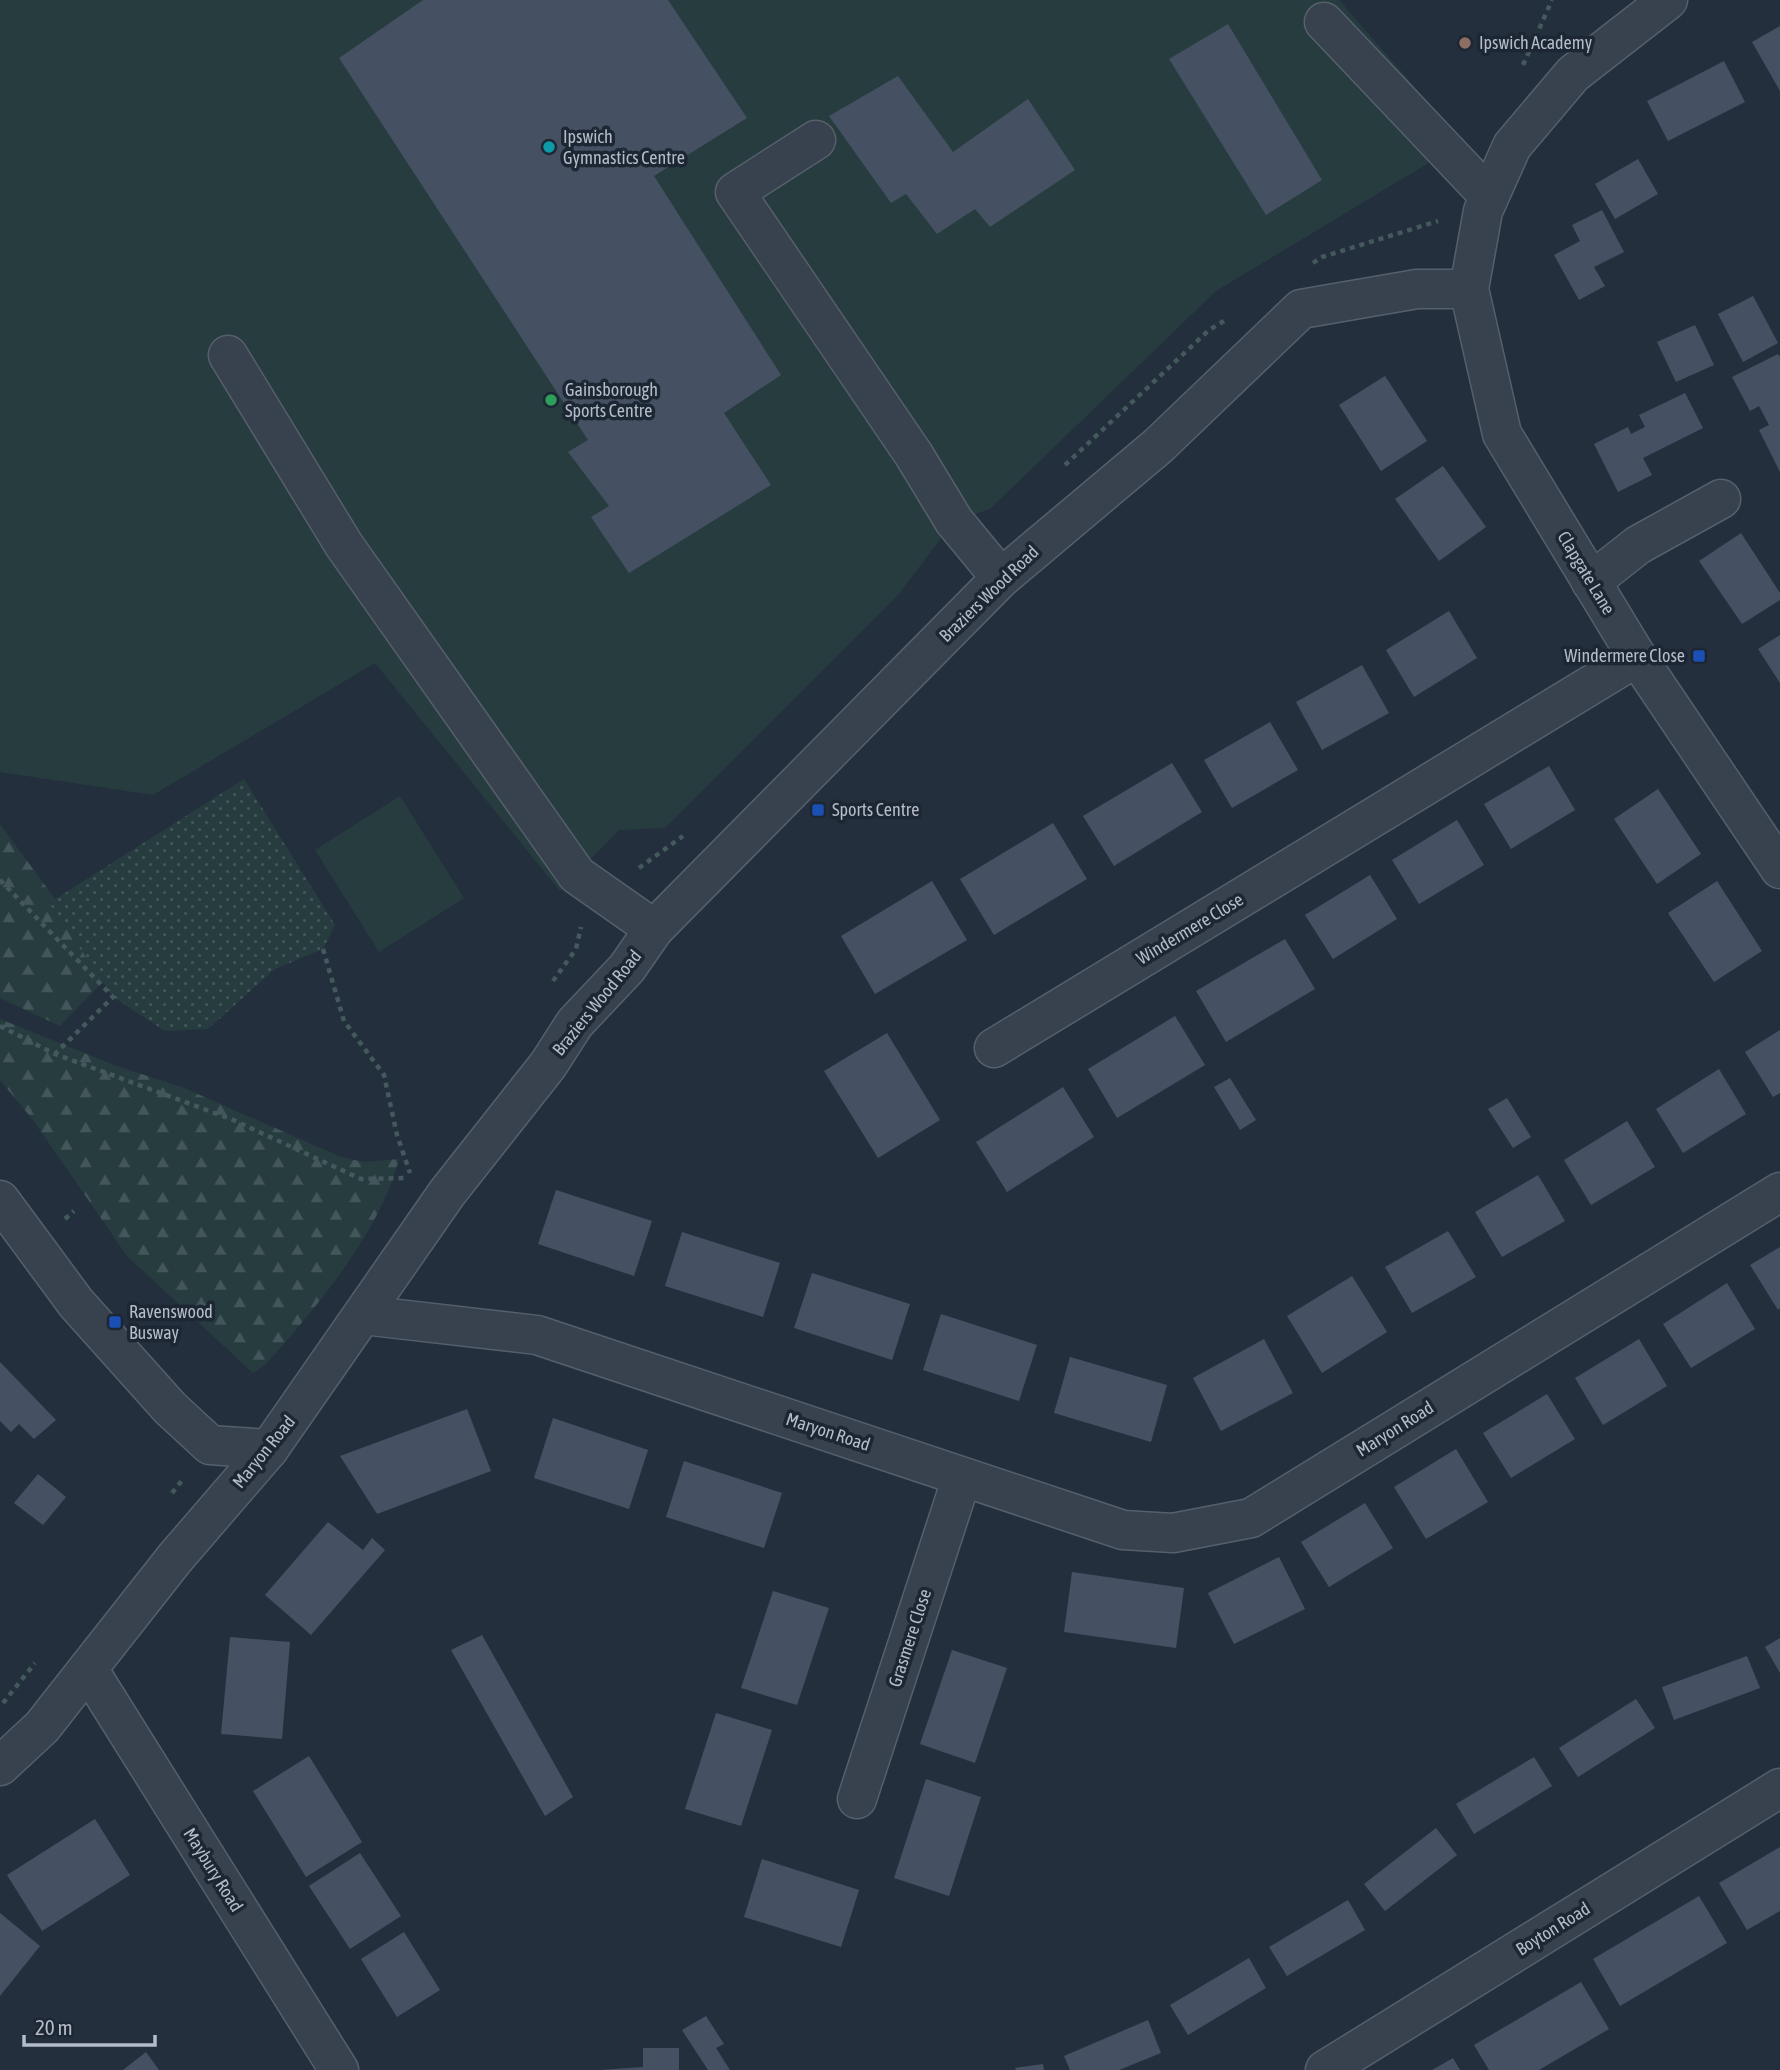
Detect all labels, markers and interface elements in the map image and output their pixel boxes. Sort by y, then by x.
place label: Ipswich Academy [1479,32,1592,53]
marker: Ipswich Academy [1457,35,1473,51]
place label: Ipswich Gymnastics Centre [563,126,685,168]
marker: Ipswich Gymnastics Centre [541,139,557,155]
place label: Gainsborough Sports Centre [565,379,658,421]
marker: Gainsborough Sports Centre [543,392,559,408]
street label: Clapgate Lane [1553,527,1619,618]
street label: Braziers Wood Road [935,541,1043,646]
place label: Windermere Close [1564,645,1685,666]
marker: Windermere Close [1691,648,1707,664]
place label: Sports Centre [832,799,919,820]
marker: Sports Centre [810,802,826,818]
street label: Windermere Close [1133,888,1247,969]
street label: Braziers Wood Road [548,946,646,1060]
place label: Ravenswood Busway [129,1301,213,1343]
marker: Ravenswood Busway [107,1314,123,1330]
street label: Maryon Road [1352,1397,1437,1461]
street label: Maryon Road [784,1408,873,1455]
street label: Maryon Road [228,1411,299,1492]
street label: Grasmere Close [884,1586,935,1690]
street label: Maybury Road [179,1824,247,1915]
street label: Boyton Road [1512,1898,1594,1960]
scale bar [24,2004,156,2048]
text: 20 m [35,2015,73,2039]

